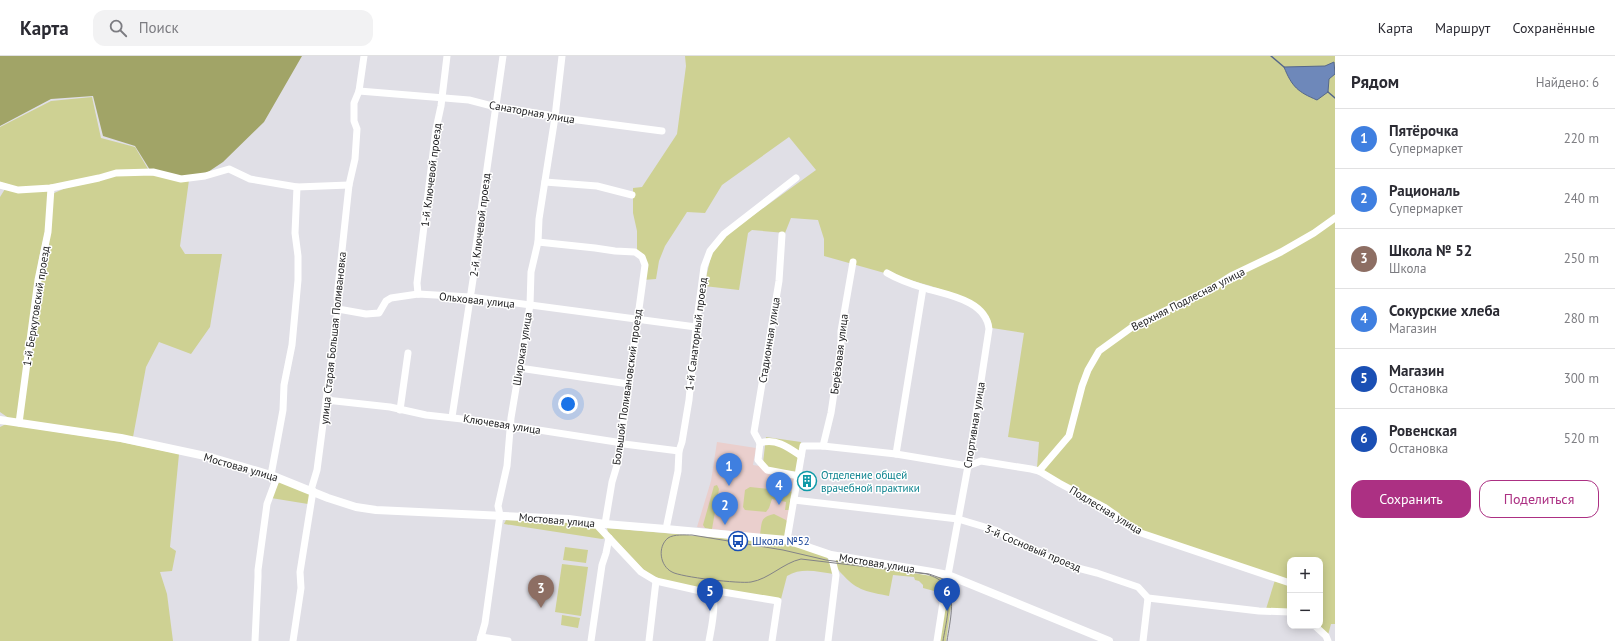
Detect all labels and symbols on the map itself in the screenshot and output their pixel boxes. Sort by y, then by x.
street label: Санаторная улица [488,98,576,126]
street label: 1-й Ключевой проезд [418,122,444,228]
street label: 2-й Ключевой проезд [467,172,493,278]
street label: 1-й Беркутовский проезд [20,245,52,367]
street label: улица Старая Большая Поливановка [317,251,349,425]
street label: Верхняя Подлесная улица [1129,264,1247,334]
street label: 1-й Санаторный проезд [682,276,710,392]
street label: Ольховая улица [439,289,515,311]
street label: Стадионная улица [755,296,783,384]
street label: Большой Поливановский проезд [609,308,645,466]
street label: Широкая улица [509,311,535,387]
street label: Берёзовая улица [827,313,851,395]
street label: Спортивная улица [960,381,988,469]
your location [558,394,578,414]
street label: Ключевая улица [462,411,542,437]
street label: Мостовая улица [202,450,280,484]
pin: 1 [716,453,742,486]
place label: Отделение общей врачебной практики [821,468,920,495]
building icon: Отделение общей врачебной практики [796,470,818,492]
pin: 4 [766,472,792,505]
street label: Подлесная улица [1067,483,1145,537]
pin: 2 [712,492,738,525]
street label: Мостовая улица [518,510,596,530]
street label: 3-й Сосновый проезд [983,521,1083,575]
bus stop icon: Школа №52 [727,530,749,552]
place label: Школа №52 [752,534,810,548]
street label: Мостовая улица [838,550,916,576]
pin: 3 [528,575,554,608]
pin: 5 [697,578,723,611]
pin: 6 [934,578,960,611]

